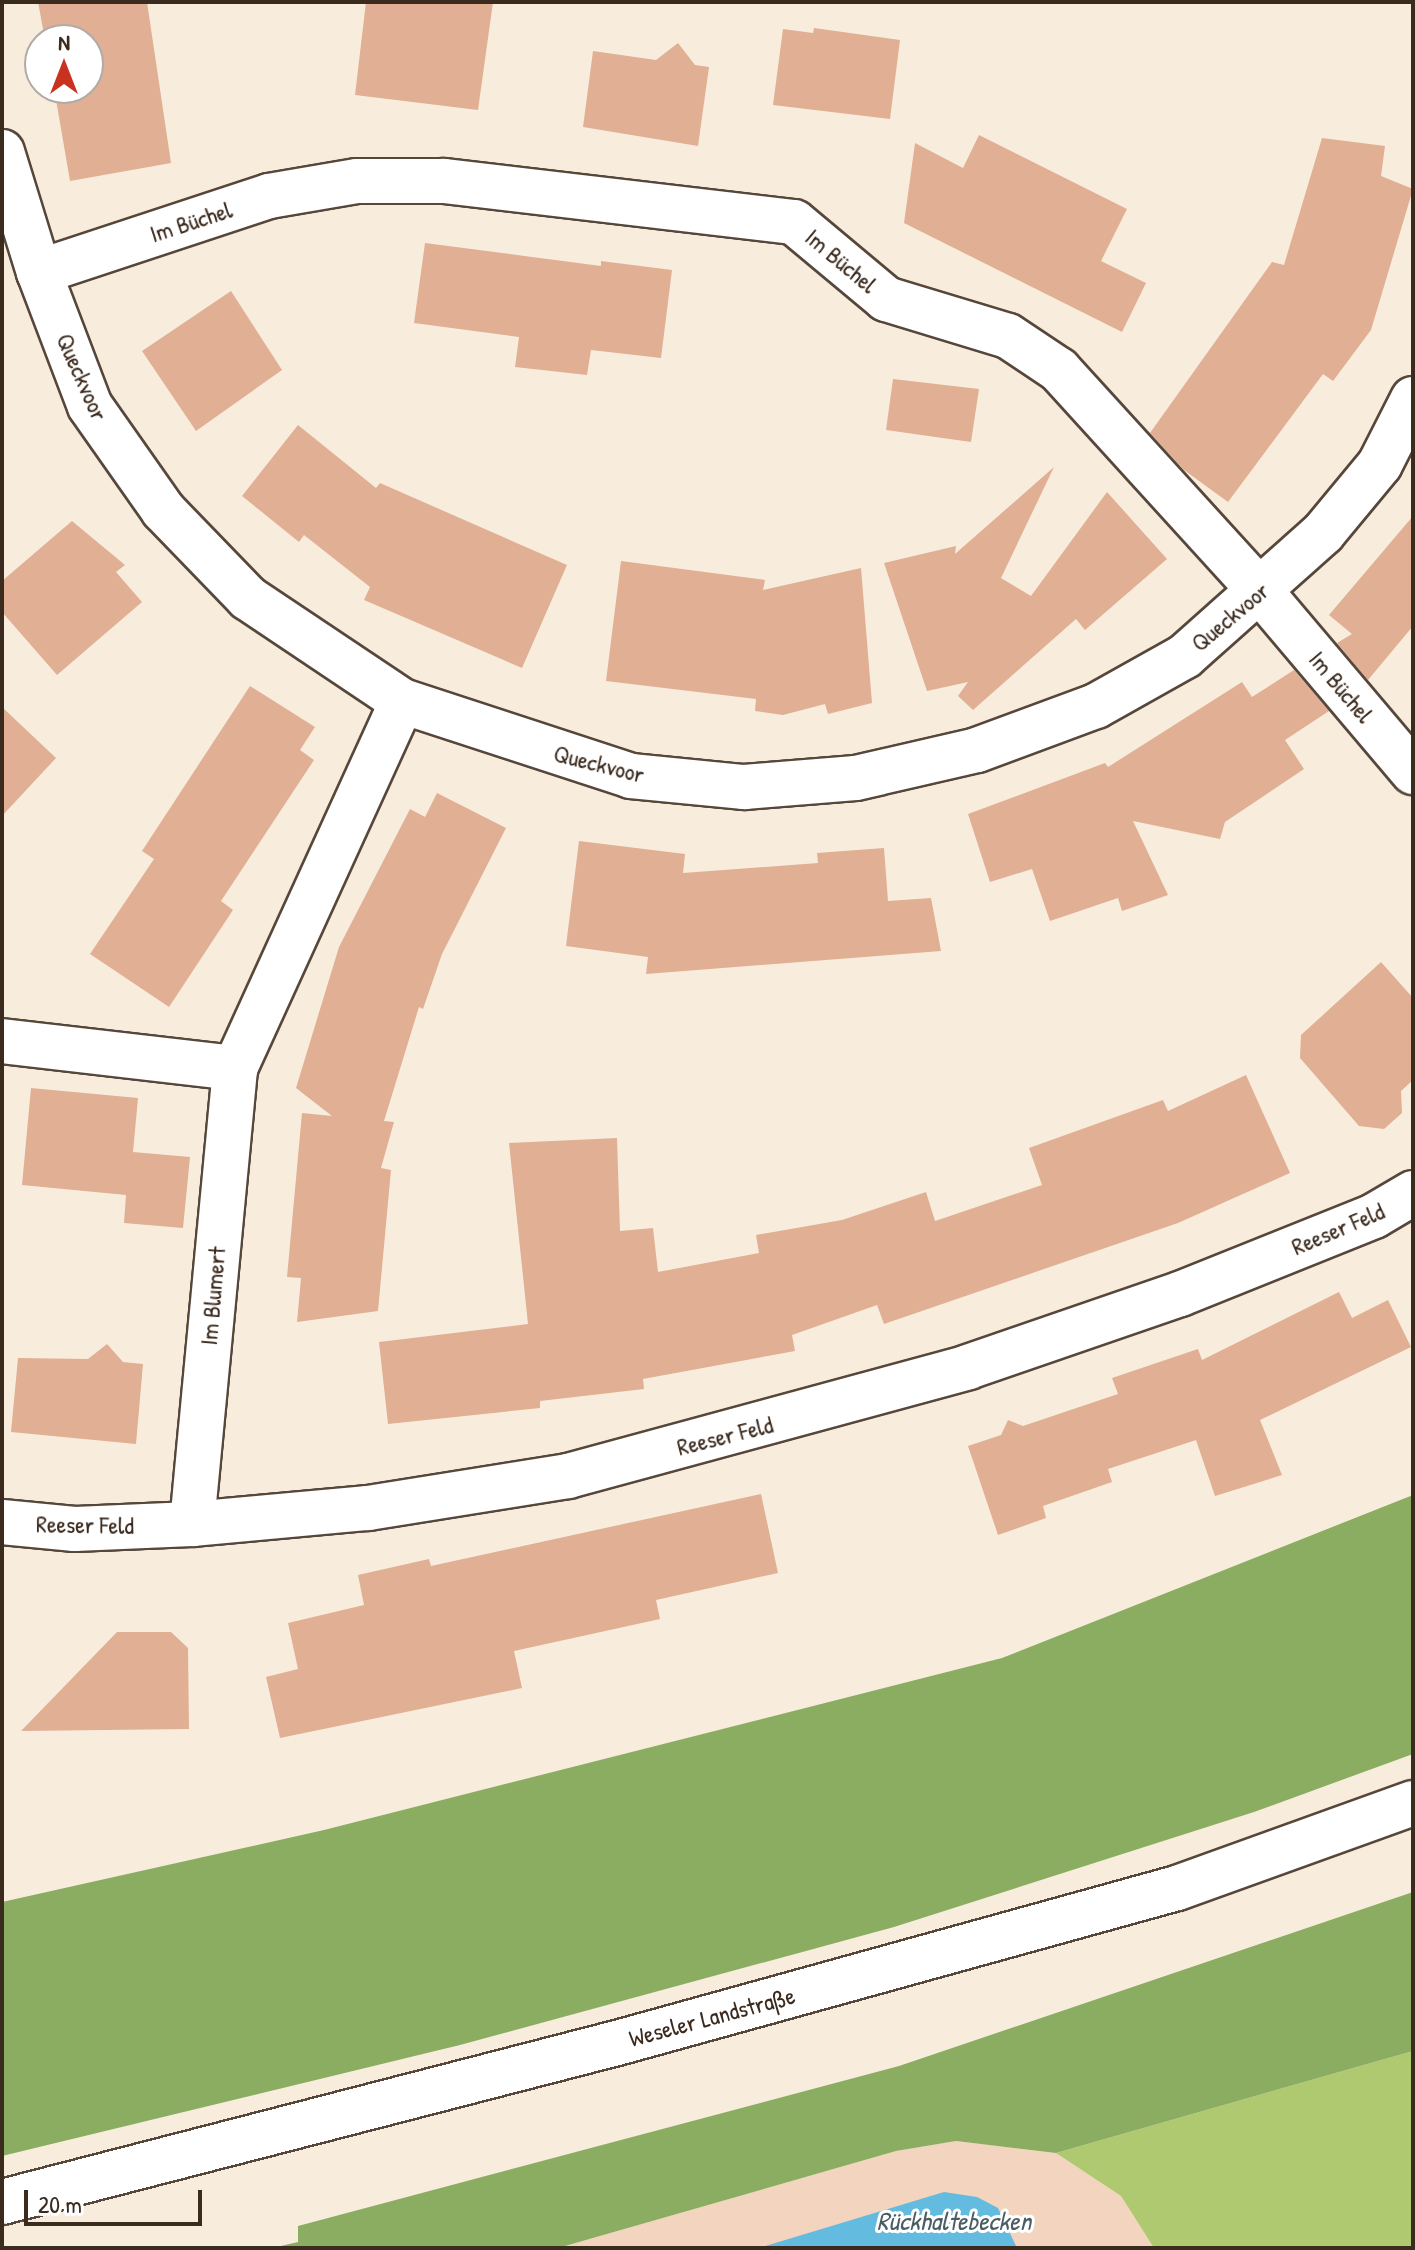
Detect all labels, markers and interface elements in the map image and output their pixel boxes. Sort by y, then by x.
north arrow [24,24,104,104]
text: N [58,27,70,57]
street label: Im Büchel [146,195,236,249]
street label: Im Büchel [799,223,883,299]
street label: Queckvoor [50,329,114,425]
street label: Queckvoor [1185,576,1275,658]
street label: Im Büchel [1303,645,1379,729]
street label: Queckvoor [551,739,647,789]
street label: Reeser Feld [1287,1197,1389,1261]
street label: Im Blumert [194,1245,232,1347]
street label: Reeser Feld [674,1410,776,1462]
street label: Reeser Feld [36,1510,134,1540]
street label: Weseler Landstraße [626,1981,798,2053]
scale bar [28,2174,206,2224]
text: 20 m [38,2188,82,2220]
water label: Rückhaltebecken [877,2205,1031,2237]

